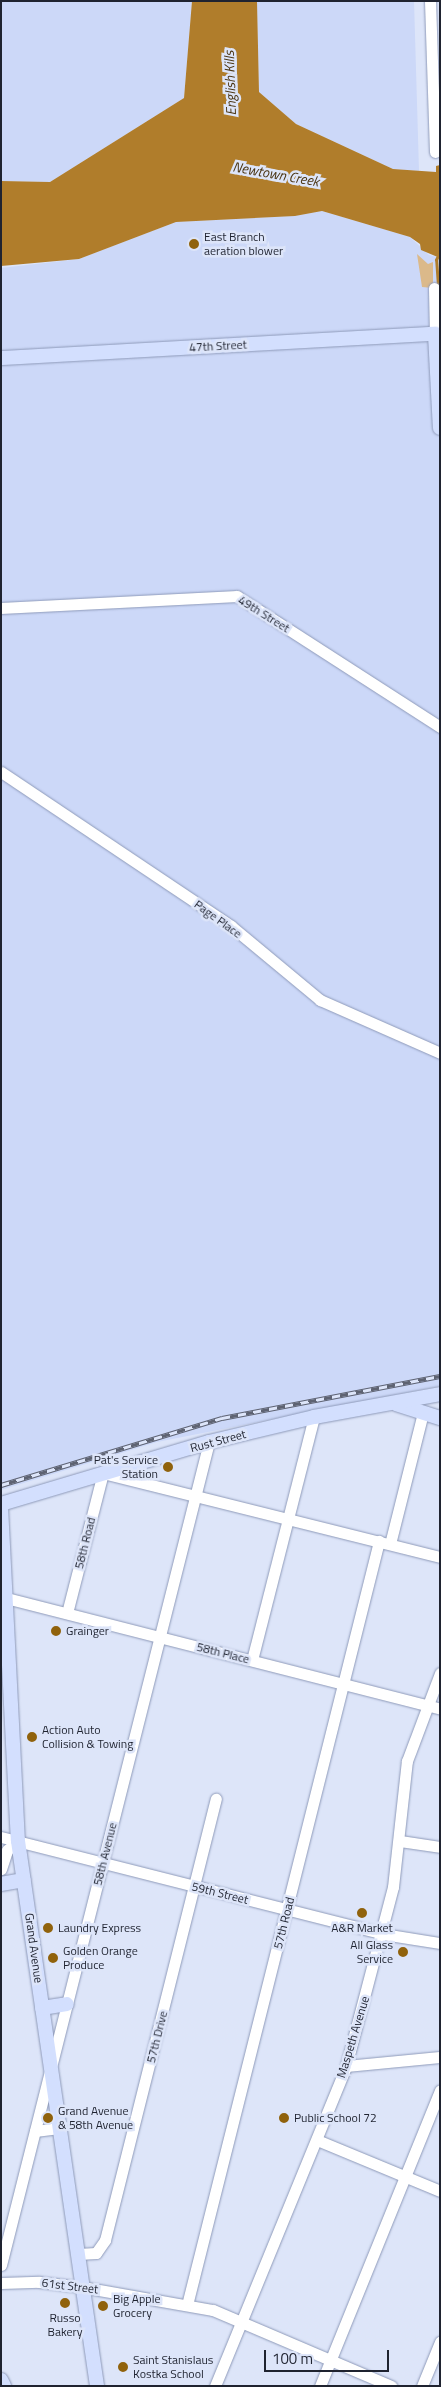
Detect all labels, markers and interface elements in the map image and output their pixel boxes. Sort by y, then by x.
water label: English Kills [220,50,240,116]
water label: Newtown Creek [232,158,320,190]
place label: East Branch aeration blower [204,230,283,258]
marker: East Branch aeration blower [188,238,200,250]
street label: 47th Street [189,337,247,355]
street label: 49th Street [236,593,292,635]
street label: Page Place [191,897,245,941]
street label: Rust Street [189,1427,247,1455]
place label: Pat's Service Station [94,1453,158,1481]
marker: Pat's Service Station [162,1461,174,1473]
street label: 58th Road [72,1516,98,1570]
place label: Grainger [66,1624,109,1638]
marker: Grainger [50,1625,62,1637]
street label: 58th Place [195,1639,251,1667]
place label: Action Auto Collision & Towing [42,1723,133,1751]
marker: Action Auto Collision & Towing [26,1731,38,1743]
street label: 58th Avenue [90,1821,120,1887]
street label: 59th Street [190,1879,250,1907]
street label: 57th Road [271,1896,297,1950]
marker: A&R Market [356,1907,368,1919]
street label: Grand Avenue [22,1912,46,1984]
place label: Laundry Express [58,1921,141,1935]
place label: A&R Market [331,1921,393,1935]
marker: Laundry Express [42,1922,54,1934]
place label: All Glass Service [350,1938,393,1966]
place label: Golden Orange Produce [63,1944,138,1972]
marker: All Glass Service [397,1946,409,1958]
marker: Golden Orange Produce [47,1952,59,1964]
street label: Maspeth Avenue [334,1994,372,2080]
street label: 57th Drive [144,2010,170,2064]
place label: Grand Avenue & 58th Avenue [58,2104,133,2132]
place label: Public School 72 [294,2111,377,2125]
marker: Grand Avenue & 58th Avenue [42,2112,54,2124]
marker: Public School 72 [278,2112,290,2124]
street label: 61st Street [41,2275,99,2297]
place label: Big Apple Grocery [113,2292,160,2320]
marker: Russo Bakery [59,2297,71,2309]
marker: Big Apple Grocery [97,2300,109,2312]
place label: Russo Bakery [47,2311,83,2339]
scale bar [266,2340,391,2372]
text: 100 m [272,2347,313,2370]
place label: Saint Stanislaus Kostka School [133,2353,213,2381]
marker: Saint Stanislaus Kostka School [117,2361,129,2373]

